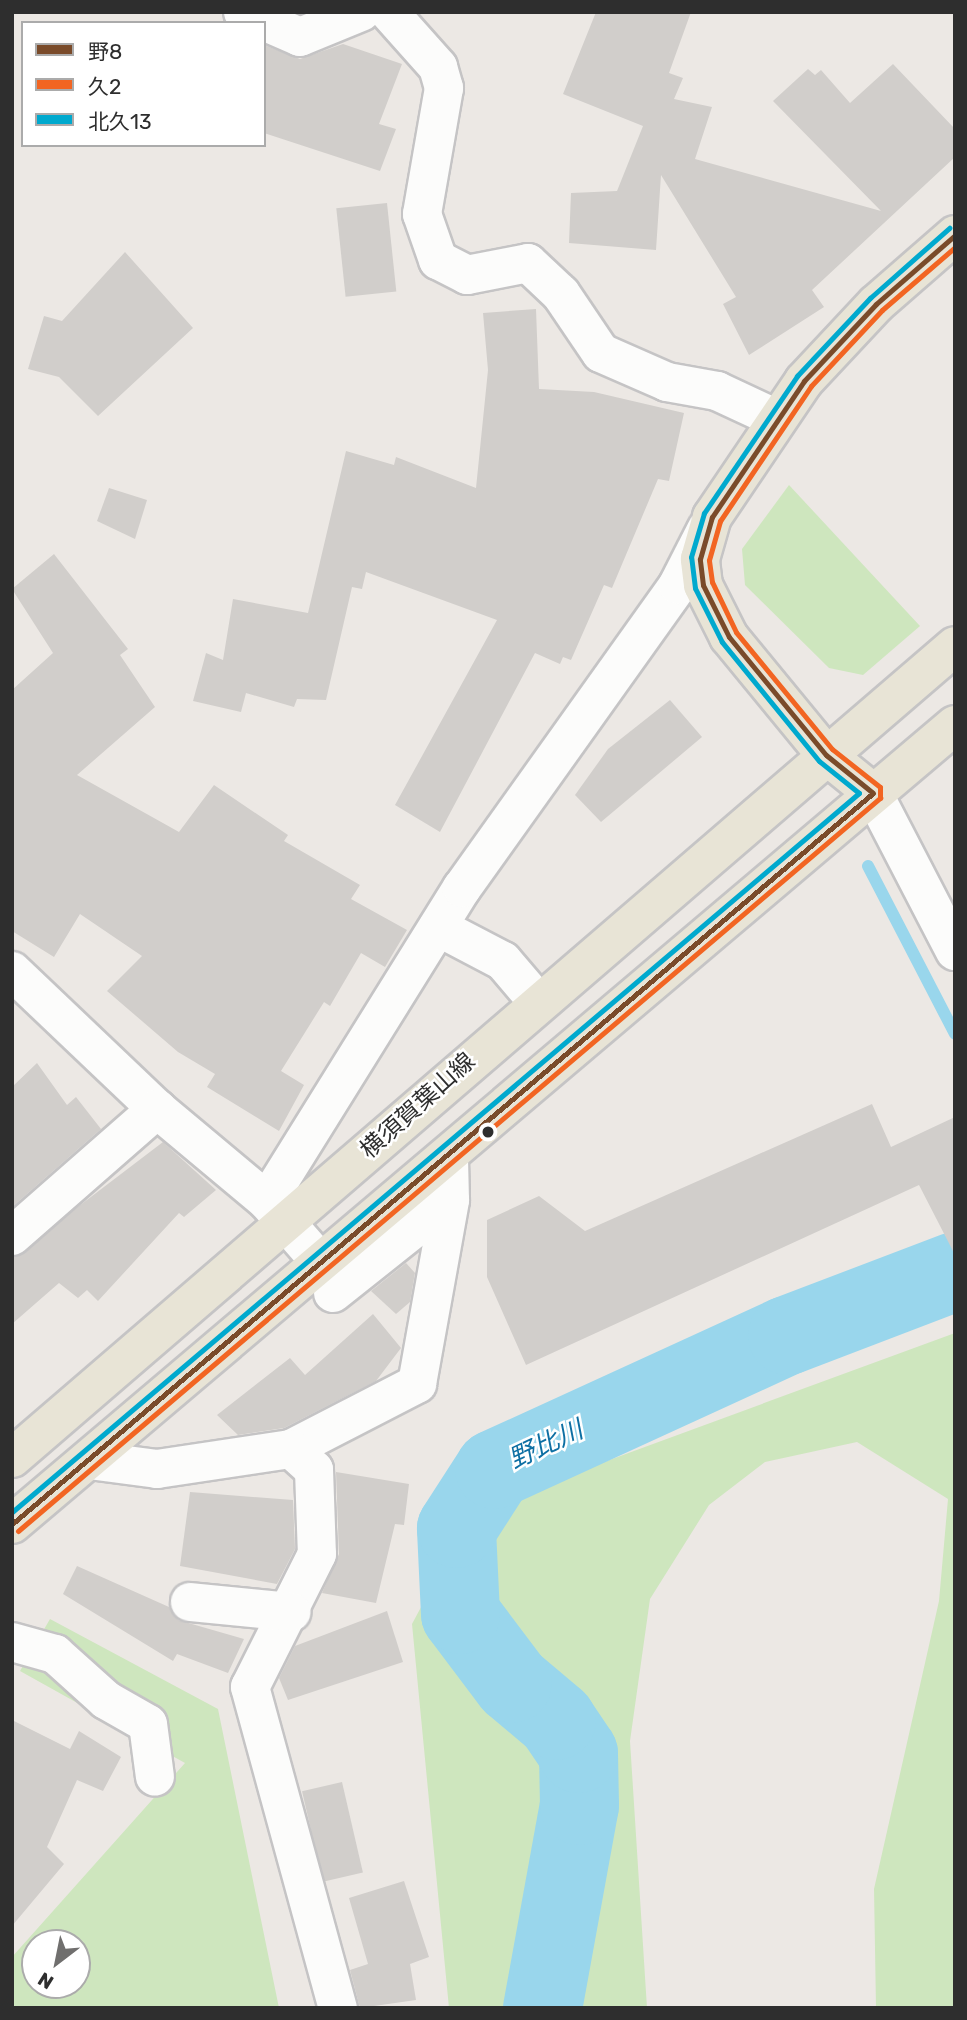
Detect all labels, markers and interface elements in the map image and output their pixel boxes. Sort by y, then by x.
legend [21,21,266,147]
text: 野8 [88,39,122,64]
text: 久2 [88,74,121,99]
text: 北久13 [88,109,152,134]
street label: 横須賀葉山線 [355,1047,481,1165]
unlabelled marker [481,1125,495,1139]
water label: 野比川 [504,1414,588,1476]
north arrow [21,1929,91,1999]
text: N [34,1967,58,1994]

